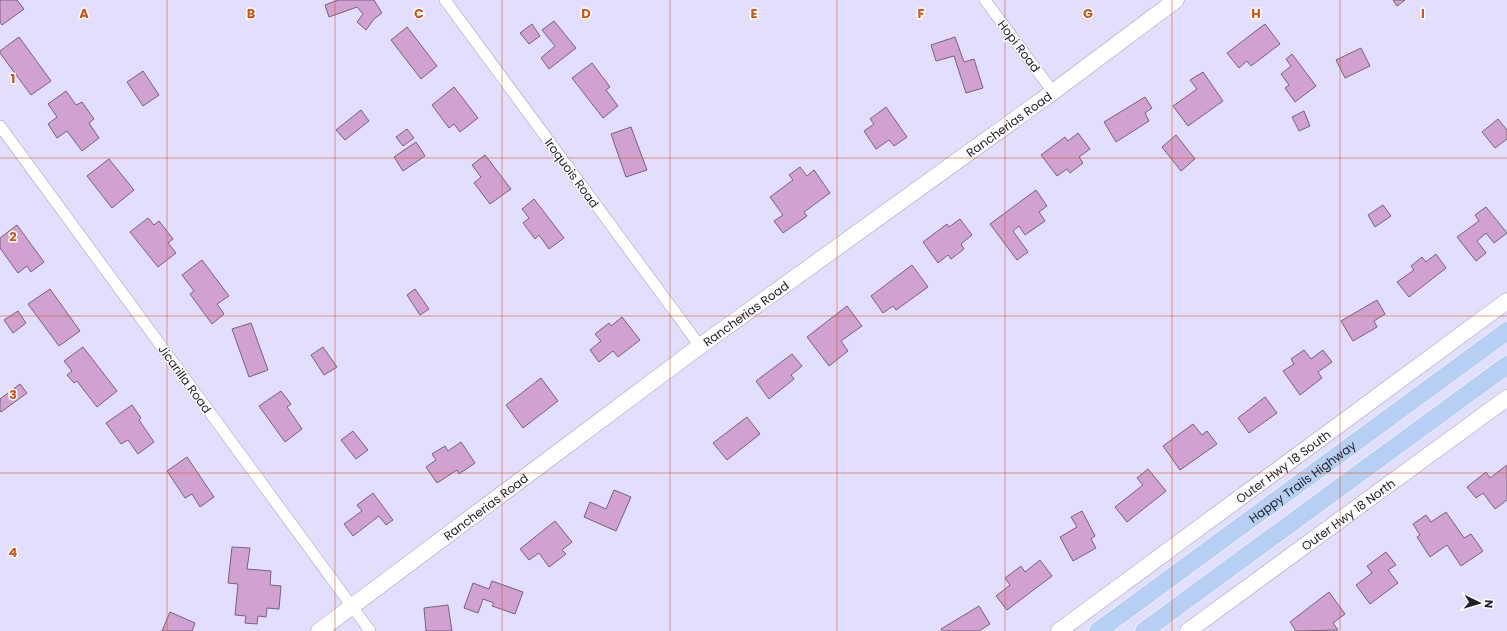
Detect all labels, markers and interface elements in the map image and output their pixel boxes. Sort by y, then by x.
text: A [79,4,89,23]
text: B [247,4,256,23]
text: C [414,4,424,23]
text: D [581,4,591,23]
text: E [750,4,758,23]
text: F [917,4,925,23]
text: G [1083,4,1093,23]
text: H [1251,4,1261,23]
text: I [1421,4,1425,23]
street label: Hopi Road [994,16,1044,76]
text: 1 [11,69,15,88]
street label: Rancherias Road [962,87,1055,161]
street label: Iroquois Road [541,135,603,211]
text: 2 [9,227,17,246]
street label: Rancherias Road [699,277,792,350]
street label: Jicarilla Road [154,341,216,417]
text: 3 [9,385,17,404]
street label: Outer Hwy 18 South [1232,425,1334,507]
street label: Happy Trails Highway [1245,436,1359,526]
street label: Rancherias Road [440,469,531,544]
street label: Outer Hwy 18 North [1298,474,1398,554]
text: 4 [9,543,18,562]
north arrow [1459,583,1499,623]
text: N [1481,599,1497,609]

